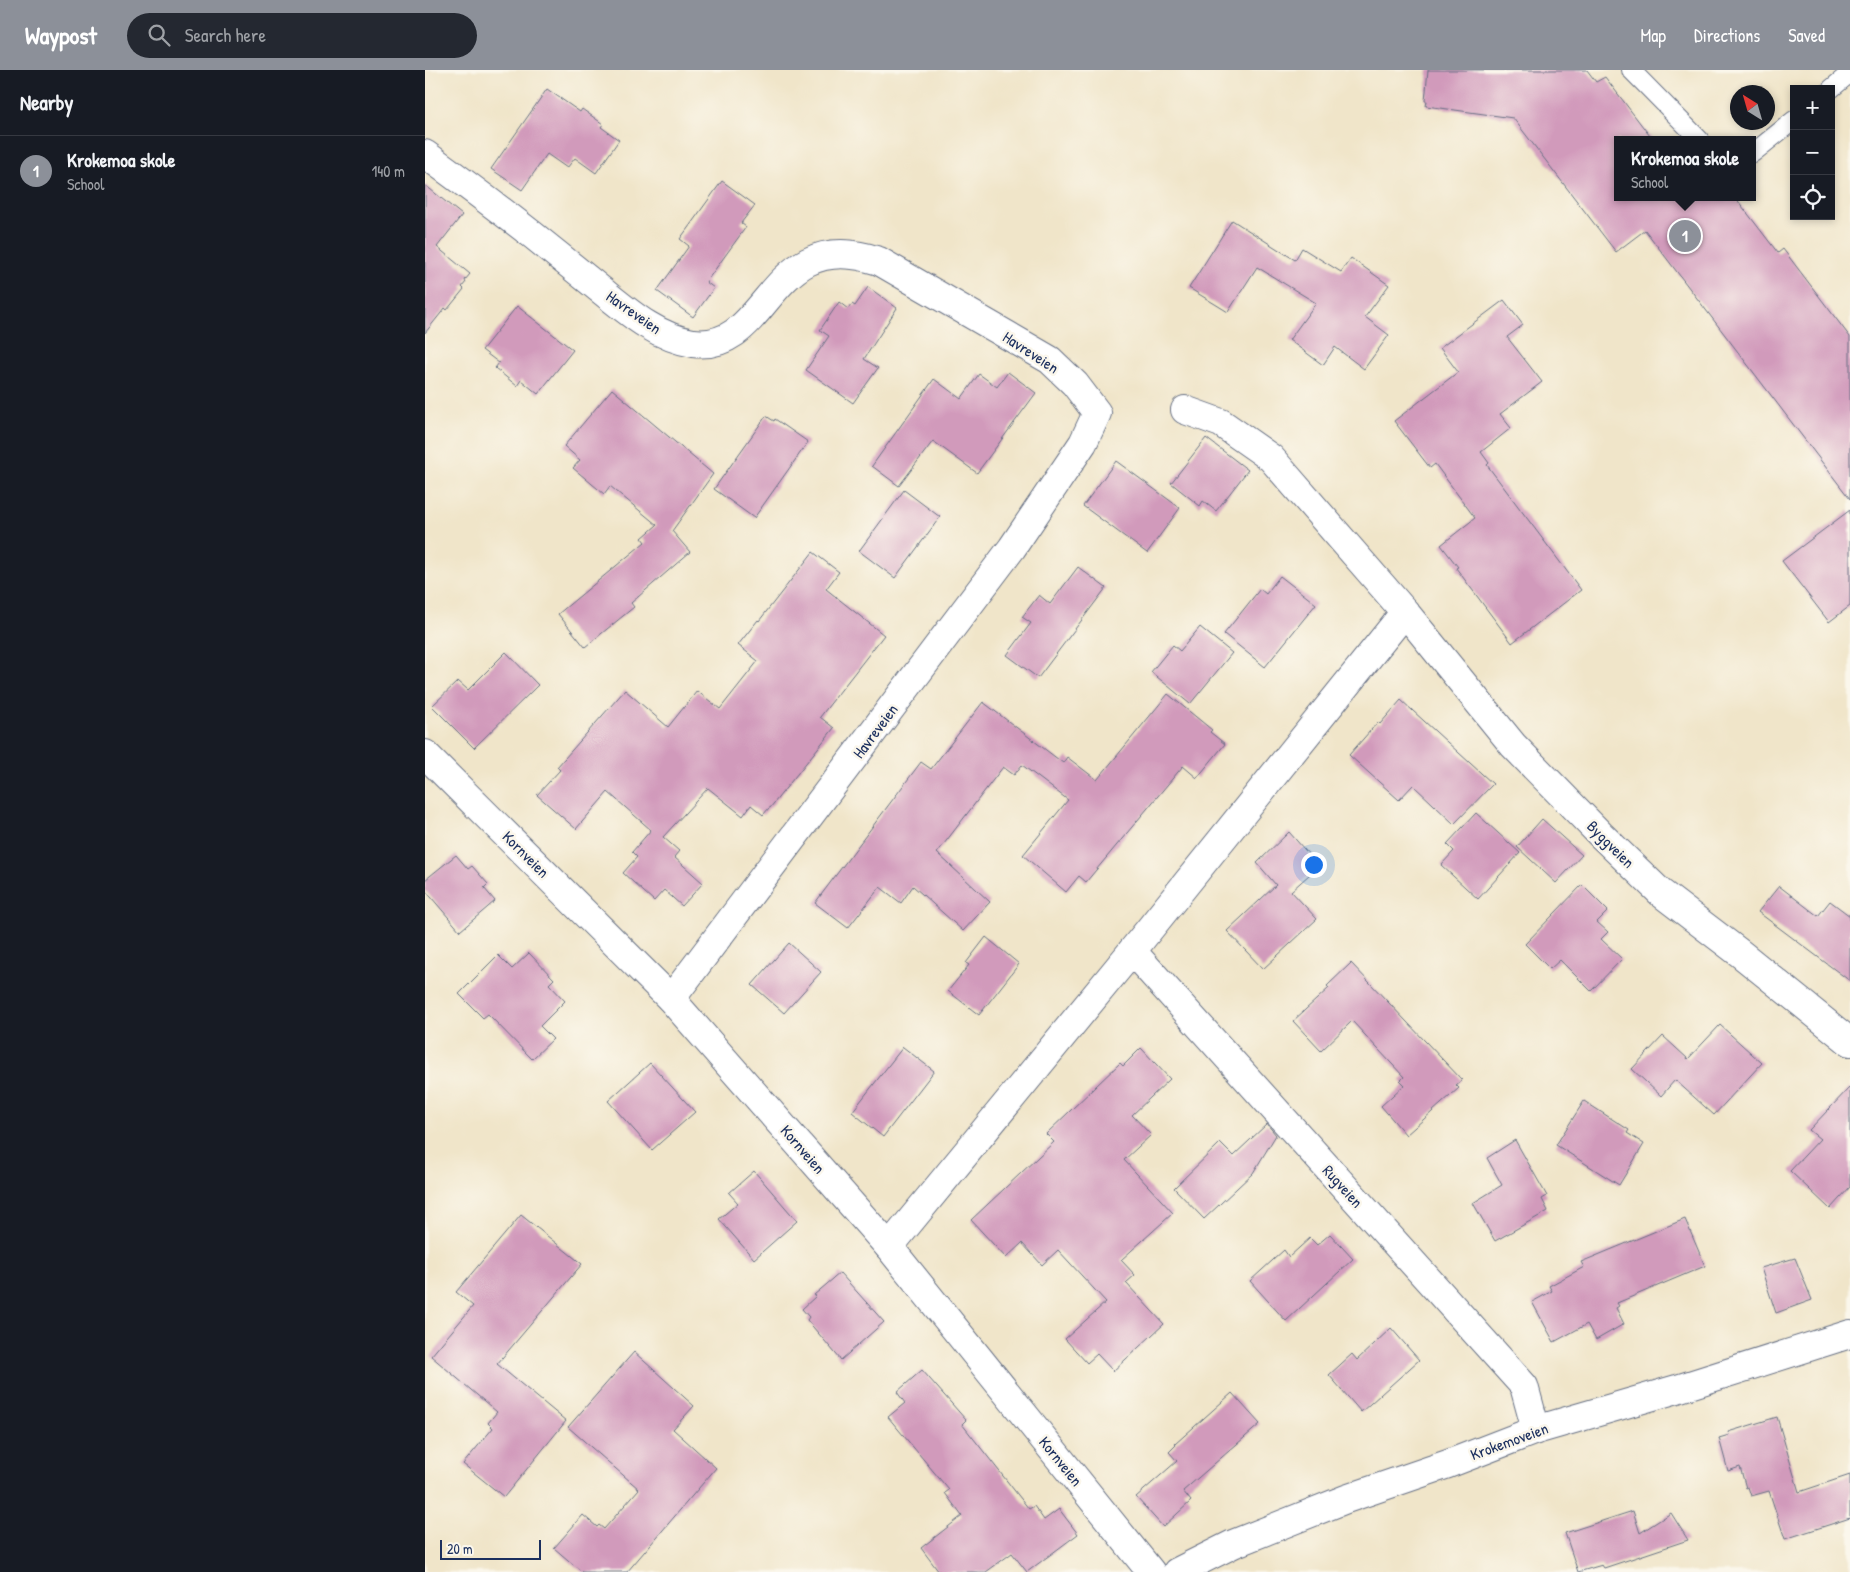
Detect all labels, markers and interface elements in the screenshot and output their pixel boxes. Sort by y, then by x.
search box [127,13,477,58]
text: Waypost [25,19,97,51]
icon: search [145,21,173,49]
text: Search here [185,22,266,48]
text: Map [1641,23,1666,48]
text: Directions [1694,23,1760,48]
text: Saved [1788,23,1825,48]
north arrow [1730,85,1775,130]
map controls [1790,85,1835,220]
button: + [1790,85,1835,130]
text: Nearby [20,88,73,117]
button: − [1790,130,1835,175]
popup [1614,136,1756,201]
text: Krokemoa skole [1631,145,1739,171]
text: Krokemoa skole [67,147,175,173]
text: 1 [33,160,39,182]
text: 140 m [371,160,405,182]
text: School [1631,171,1668,193]
text: School [67,173,104,195]
button: locate [1790,175,1835,220]
pin: 1 [1669,217,1701,255]
street label: Havreveien [602,285,666,339]
street label: Havreveien [999,326,1063,378]
street label: Havreveien [847,699,903,763]
street label: Byggveien [1582,815,1640,873]
street label: Kornveien [498,826,554,882]
your location [1301,852,1327,878]
street label: Kornveien [776,1120,830,1178]
street label: Rugveien [1318,1160,1368,1212]
street label: Krokemoveien [1467,1417,1551,1465]
street label: Kornveien [1034,1431,1088,1491]
scale bar [440,1537,541,1560]
text: 20 m [447,1539,473,1558]

